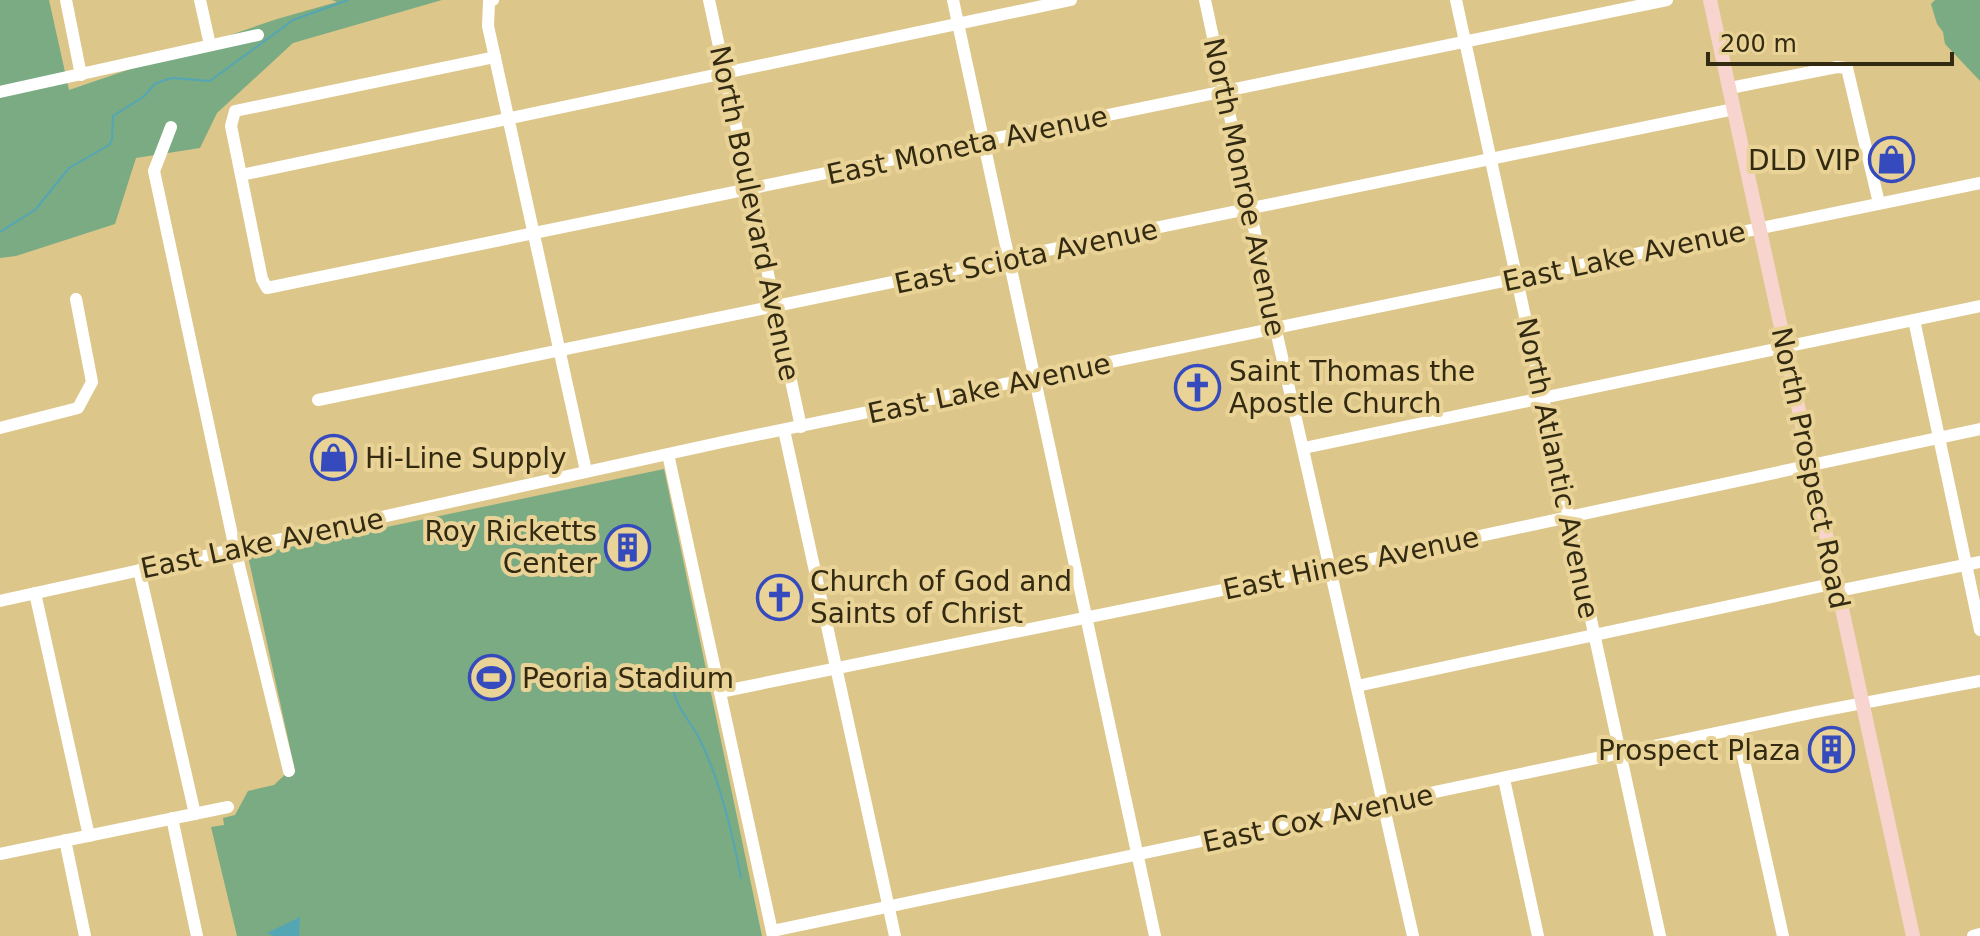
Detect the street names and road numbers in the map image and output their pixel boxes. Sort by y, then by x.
street label: North Monroe Avenue [1197,35,1292,339]
street label: North Boulevard Avenue [703,43,806,384]
street label: East Moneta Avenue [823,100,1111,191]
street label: East Sciota Avenue [891,212,1161,301]
street label: East Lake Avenue [1500,215,1749,298]
street label: North Atlantic Avenue [1509,315,1606,621]
street label: North Prospect Road [1765,324,1856,612]
street label: East Lake Avenue [865,347,1114,430]
street label: East Lake Avenue [138,502,387,585]
street label: East Hines Avenue [1220,520,1482,607]
street label: East Cox Avenue [1200,778,1436,859]

